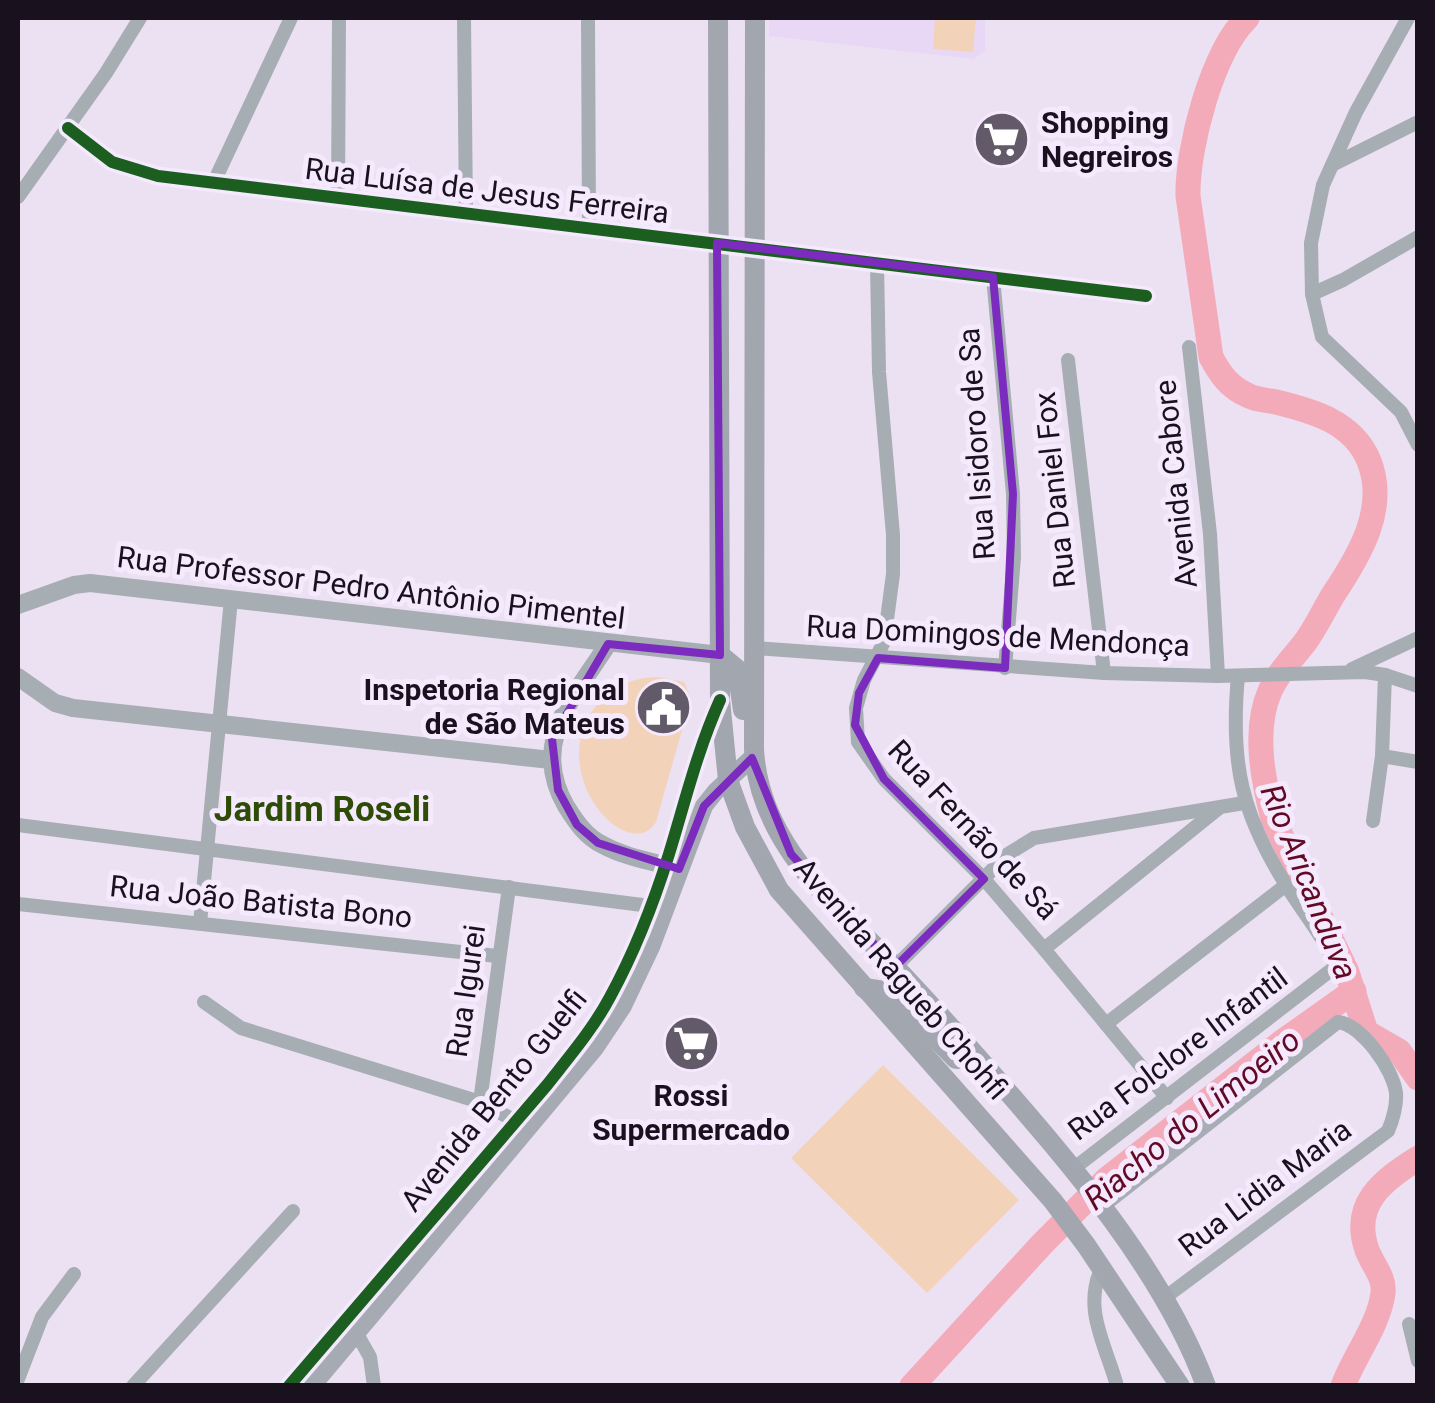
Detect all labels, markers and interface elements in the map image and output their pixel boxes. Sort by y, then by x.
place label: Shopping Negreiros [1041,105,1173,174]
supermarket icon: Shopping Negreiros [972,110,1032,170]
street label: Rua Luísa de Jesus Ferreira [303,151,671,230]
street label: Rua Isidoro de Sa [951,327,1002,561]
street label: Avenida Cabore [1147,378,1204,590]
street label: Rua Daniel Fox [1027,390,1082,590]
street label: Rua Professor Pedro Antônio Pimentel [115,539,627,636]
street label: Rua Domingos de Mendonça [805,608,1191,663]
place label: Inspetoria Regional de São Mateus [364,672,625,741]
public building icon: Inspetoria Regional de São Mateus [634,677,694,737]
street label: Rua Fernão de Sá [881,733,1066,927]
water label: Rio Aricanduva [1253,779,1365,985]
district label: Jardim Roseli [214,789,430,830]
street label: Avenida Ragueb Chohfi [787,851,1016,1107]
street label: Rua João Batista Bono [108,868,414,935]
street label: Rua Igurei [439,922,492,1059]
street label: Rua Folclore Infantil [1061,960,1294,1147]
street label: Avenida Bento Guelfi [393,982,594,1218]
supermarket icon: Rossi Supermercado [661,1013,721,1073]
water label: Riacho do Limoeiro [1076,1020,1308,1218]
place label: Rossi Supermercado [592,1078,790,1147]
street label: Rua Lidia Maria [1172,1111,1358,1264]

